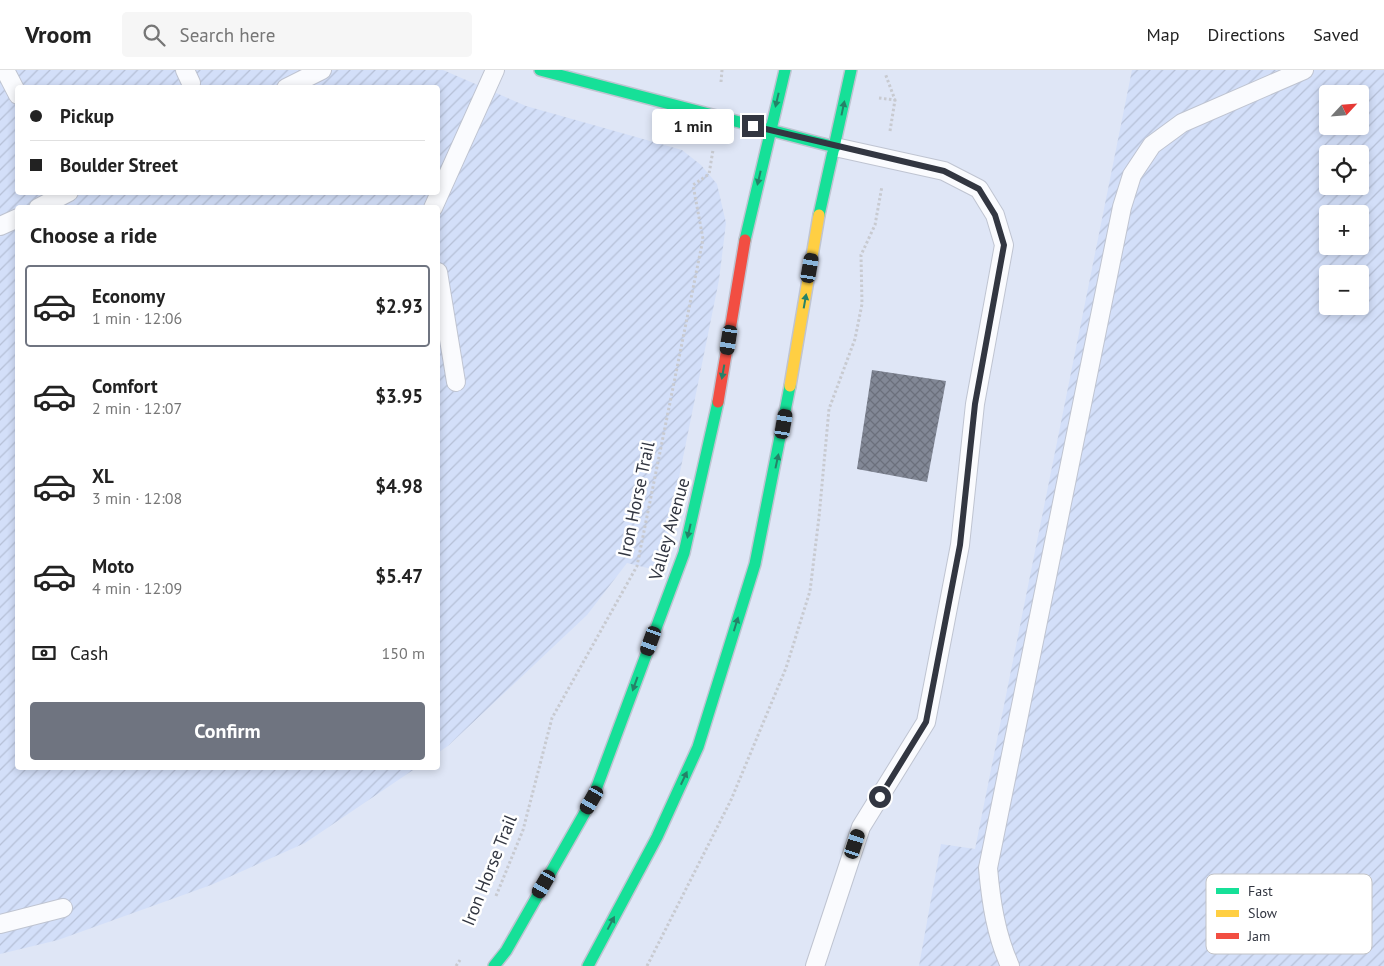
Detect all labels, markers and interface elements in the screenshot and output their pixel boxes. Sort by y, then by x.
search box [122,12,472,57]
text: Vroom [25,19,92,50]
icon: search [140,21,168,49]
text: Search here [180,23,275,47]
text: Map [1147,23,1179,46]
text: Directions [1207,23,1285,46]
text: Saved [1313,23,1359,46]
north arrow [1319,85,1369,135]
map controls [1319,85,1369,315]
one-way arrow [773,93,781,108]
one-way arrow [839,101,847,116]
text: Pickup [60,104,114,128]
callout: 1 min [653,108,736,144]
route end [742,115,764,137]
text: 1 min [673,116,713,136]
button: locate [1319,145,1369,195]
text: Boulder Street [60,153,178,177]
one-way arrow [755,171,763,186]
button: + [1319,205,1369,255]
text: Choose a ride [30,221,157,249]
car [800,252,819,284]
button: − [1319,265,1369,315]
icon: car [32,284,77,329]
text: Economy [92,284,165,308]
one-way arrow [801,293,809,309]
text: $2.93 [375,294,423,318]
text: 1 min · 12:06 [92,308,182,328]
car [719,324,738,356]
one-way arrow [719,365,727,381]
icon: car [32,374,77,419]
text: Comfort [92,374,158,398]
text: $3.95 [375,384,423,408]
text: 2 min · 12:07 [92,398,182,418]
car [774,408,793,440]
street label: Iron Horse Trail [613,438,660,559]
one-way arrow [773,453,781,469]
icon: car [32,464,77,509]
text: XL [92,464,114,488]
text: $4.98 [375,474,423,498]
street label: Valley Avenue [643,475,695,584]
text: 3 min · 12:08 [92,488,182,508]
one-way arrow [685,524,693,539]
icon: car [32,554,77,599]
text: Moto [92,554,134,578]
text: $5.47 [375,564,423,588]
text: 4 min · 12:09 [92,578,182,598]
one-way arrow [733,617,741,632]
car [638,624,663,658]
icon: cash [30,639,58,667]
text: Cash [70,641,108,665]
text: 150 m [382,643,425,663]
one-way arrow [631,677,639,692]
button: Confirm [30,702,425,760]
one-way arrow [680,771,688,785]
car [578,783,605,817]
route start [869,786,891,808]
street label: Iron Horse Trail [456,810,522,929]
car [843,827,866,861]
car [530,867,557,901]
legend [1206,874,1372,954]
text: Fast [1248,882,1273,900]
text: Slow [1248,904,1278,922]
one-way arrow [607,916,615,930]
text: Jam [1247,927,1270,945]

